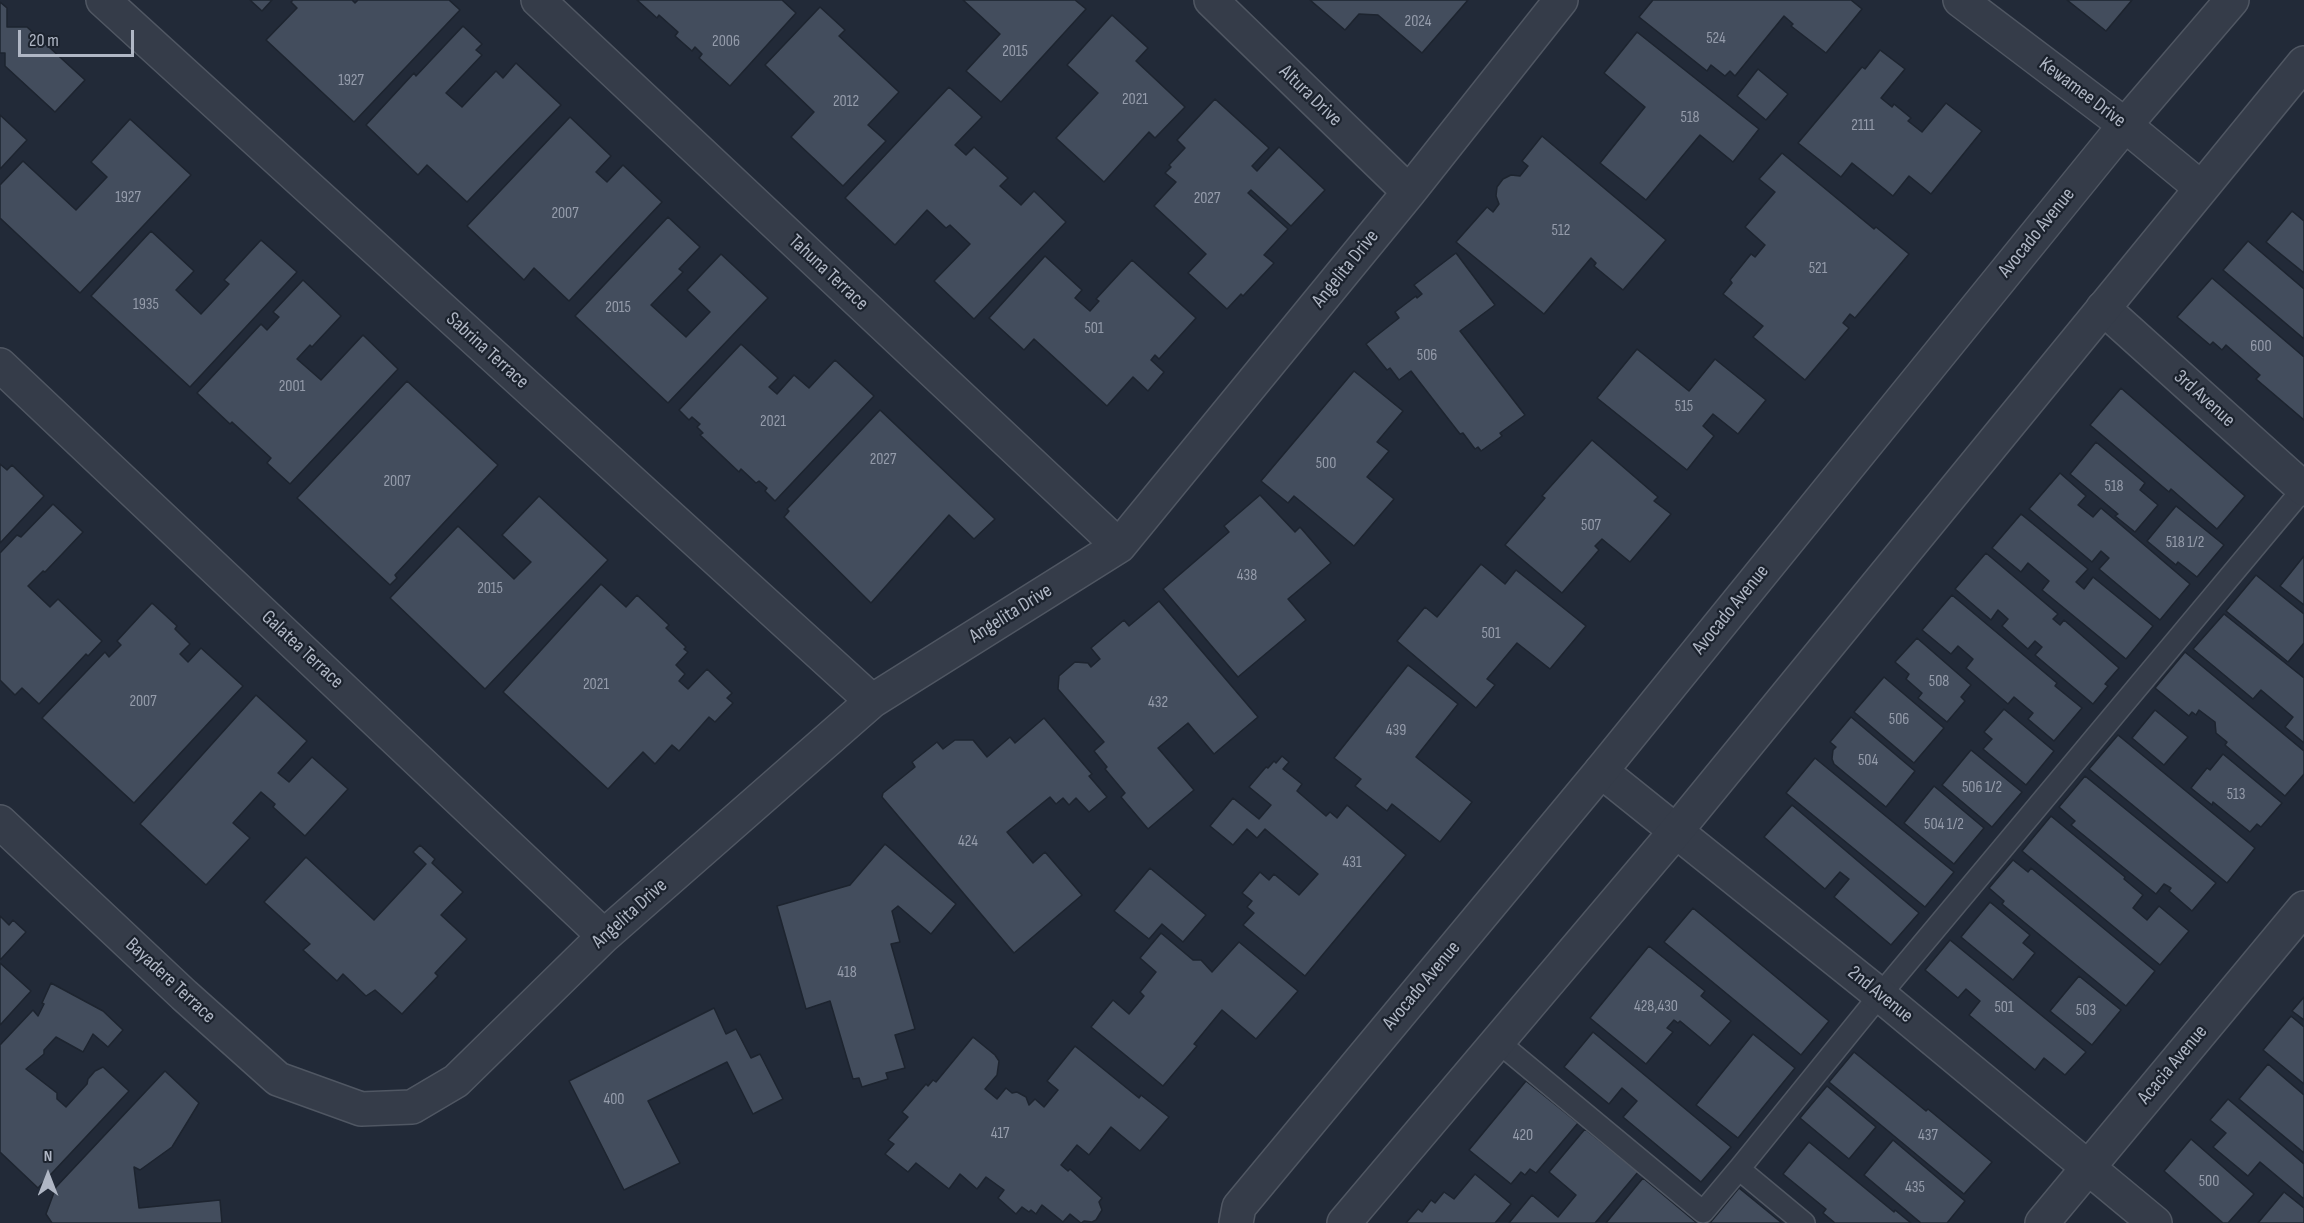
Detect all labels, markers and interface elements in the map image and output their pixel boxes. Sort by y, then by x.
house number: 2024 [1405,12,1431,32]
scale bar [21,18,136,56]
house number: 524 [1706,29,1726,49]
text: 20 m [29,30,59,51]
house number: 2006 [712,32,740,52]
house number: 2015 [1002,42,1028,62]
street label: Kewamee Drive [2034,53,2130,133]
street label: Altura Drive [1274,60,1346,132]
house number: 1927 [338,71,364,91]
house number: 2021 [1122,90,1148,110]
house number: 2012 [833,92,859,112]
house number: 518 [1680,108,1700,128]
house number: 2111 [1851,116,1875,136]
street label: Avocado Avenue [1994,183,2080,283]
house number: 1927 [115,188,141,208]
house number: 2027 [1194,189,1220,209]
house number: 2007 [551,204,579,224]
house number: 512 [1552,221,1570,241]
street label: Angelita Drive [1307,225,1385,313]
street label: Tahuna Terrace [783,230,873,316]
house number: 521 [1809,259,1827,279]
house number: 1935 [133,295,159,315]
house number: 2015 [605,298,631,318]
street label: Sabrina Terrace [441,308,533,394]
house number: 501 [1084,319,1104,339]
house number: 600 [2250,337,2272,357]
house number: 506 [1417,346,1437,366]
street label: 3rd Avenue [2168,365,2240,433]
house number: 2001 [279,377,305,397]
house number: 515 [1675,397,1693,417]
house number: 2021 [760,412,786,432]
house number: 2027 [870,450,896,470]
house number: 500 [1316,454,1336,474]
house number: 2007 [383,472,411,492]
house number: 518 [2104,477,2124,497]
house number: 507 [1581,516,1601,536]
house number: 518 1/2 [2166,533,2204,553]
street label: Avocado Avenue [1688,560,1774,660]
house number: 438 [1237,566,1257,586]
house number: 2015 [477,579,503,599]
street label: Angelita Drive [965,579,1057,649]
street label: Galatea Terrace [256,606,348,694]
house number: 501 [1481,624,1501,644]
house number: 508 [1929,672,1949,692]
house number: 2021 [583,675,609,695]
house number: 2007 [129,692,157,712]
house number: 432 [1148,693,1168,713]
house number: 506 [1889,710,1909,730]
house number: 439 [1386,721,1406,741]
house number: 504 [1858,751,1878,771]
house number: 506 1/2 [1962,778,2002,798]
house number: 513 [2227,785,2245,805]
house number: 504 1/2 [1924,815,1964,835]
house number: 424 [958,832,978,852]
house number: 431 [1342,853,1362,873]
street label: Angelita Drive [587,874,673,954]
street label: Bayadere Terrace [120,933,220,1029]
street label: Avocado Avenue [1378,937,1466,1035]
street label: 2nd Avenue [1842,961,1918,1029]
house number: 418 [837,963,857,983]
house number: 428,430 [1634,997,1678,1017]
house number: 501 [1994,998,2014,1018]
house number: 503 [2076,1001,2096,1021]
street label: Acacia Avenue [2133,1021,2213,1109]
house number: 400 [604,1090,624,1110]
house number: 417 [991,1124,1009,1144]
house number: 420 [1513,1126,1533,1146]
house number: 437 [1918,1126,1938,1146]
north arrow [18,1145,78,1205]
text: N [44,1147,52,1166]
house number: 500 [2199,1172,2219,1192]
house number: 435 [1905,1178,1925,1198]

